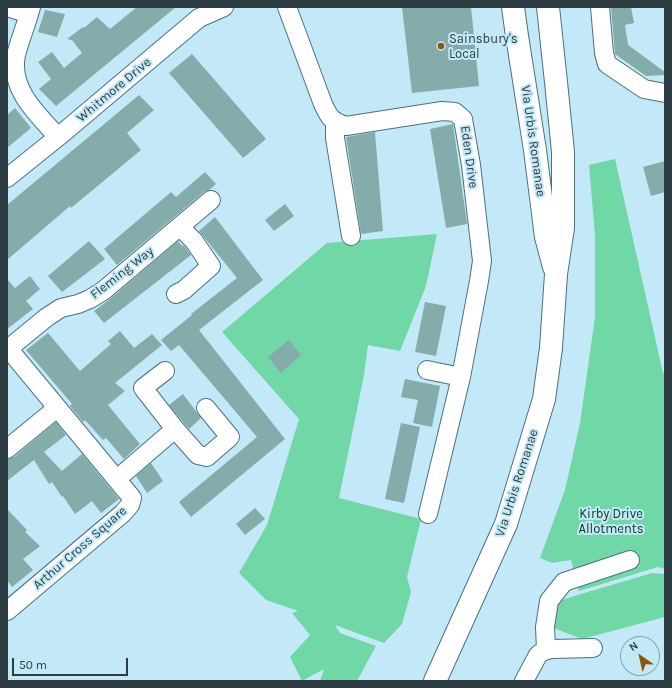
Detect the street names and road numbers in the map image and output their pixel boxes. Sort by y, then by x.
street label: Whitmore Drive [74,54,154,126]
street label: Via Urbis Romanae [517,84,549,198]
street label: Eden Drive [457,125,481,189]
street label: Fleming Way [87,244,157,302]
street label: Via Urbis Romanae [492,427,542,539]
street label: Arthur Cross Square [30,503,130,593]

